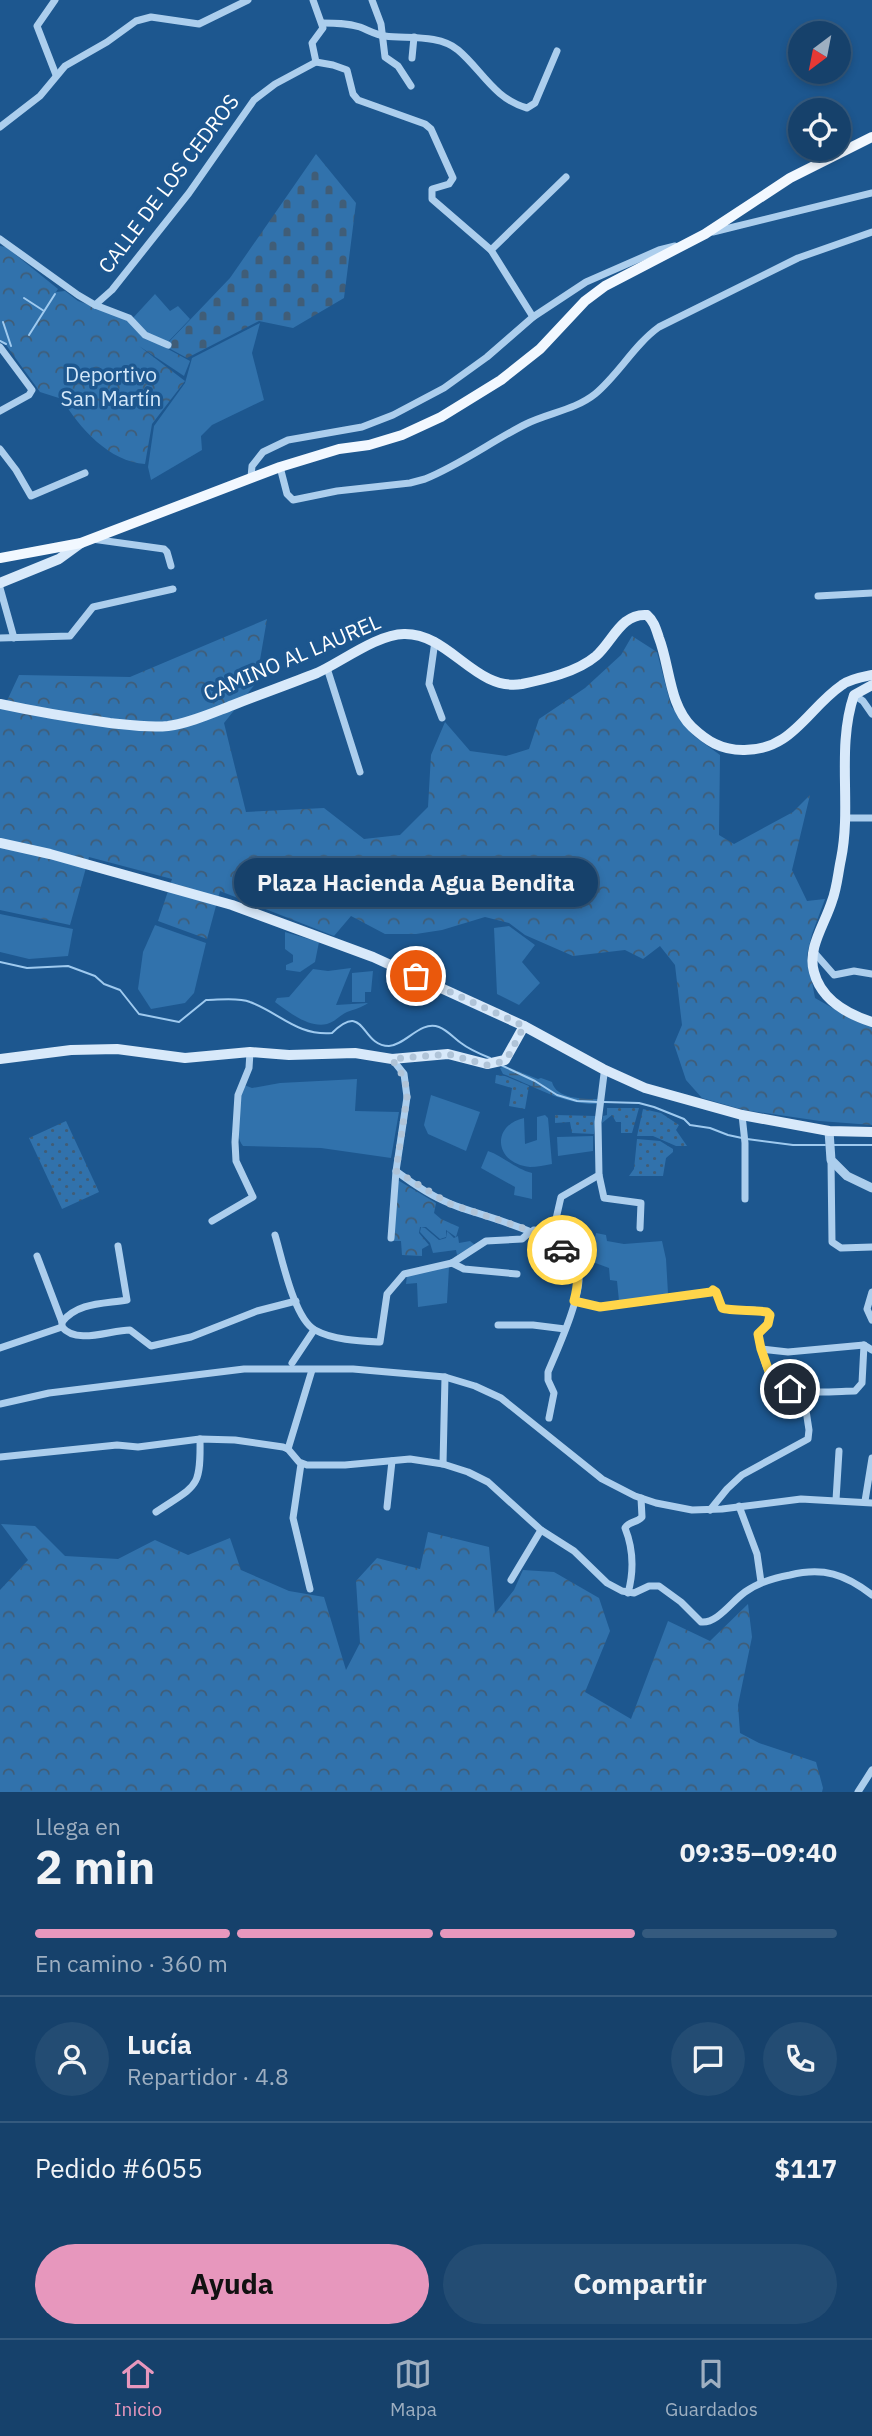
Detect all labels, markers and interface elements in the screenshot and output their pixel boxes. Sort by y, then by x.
north arrow [788,21,850,84]
map controls [788,21,851,161]
street label: CALLE DE LOS CEDROS [92,88,245,279]
button: locate [788,98,851,161]
park label: Deportivo San Martín [61,360,161,412]
street label: CAMINO AL LAUREL [199,607,385,707]
callout: Plaza Hacienda Agua Bendita [234,857,598,906]
text: Plaza Hacienda Agua Bendita [257,867,575,897]
pin [386,946,446,1006]
icon: bag [397,957,435,995]
courier [527,1215,597,1285]
icon: car [543,1231,581,1269]
pin [760,1359,820,1419]
icon: home [771,1370,809,1408]
text: Llega en [35,1811,121,1841]
text: 09:35–09:40 [680,1835,837,1869]
text: 2 min [35,1837,155,1897]
text: En camino · 360 m [35,1948,228,1978]
button: person [35,2022,109,2096]
button: chat [671,2022,745,2096]
button: phone [763,2022,837,2096]
text: Lucía [127,2027,192,2061]
text: Repartidor · 4.8 [127,2061,289,2091]
text: Pedido #6055 [35,2151,203,2185]
text: $117 [775,2151,837,2185]
button: Ayuda [35,2244,429,2324]
button: Compartir [443,2244,837,2324]
tab: Inicio [114,2355,162,2421]
tab: Mapa [390,2355,437,2421]
tab: Guardados [665,2355,758,2421]

